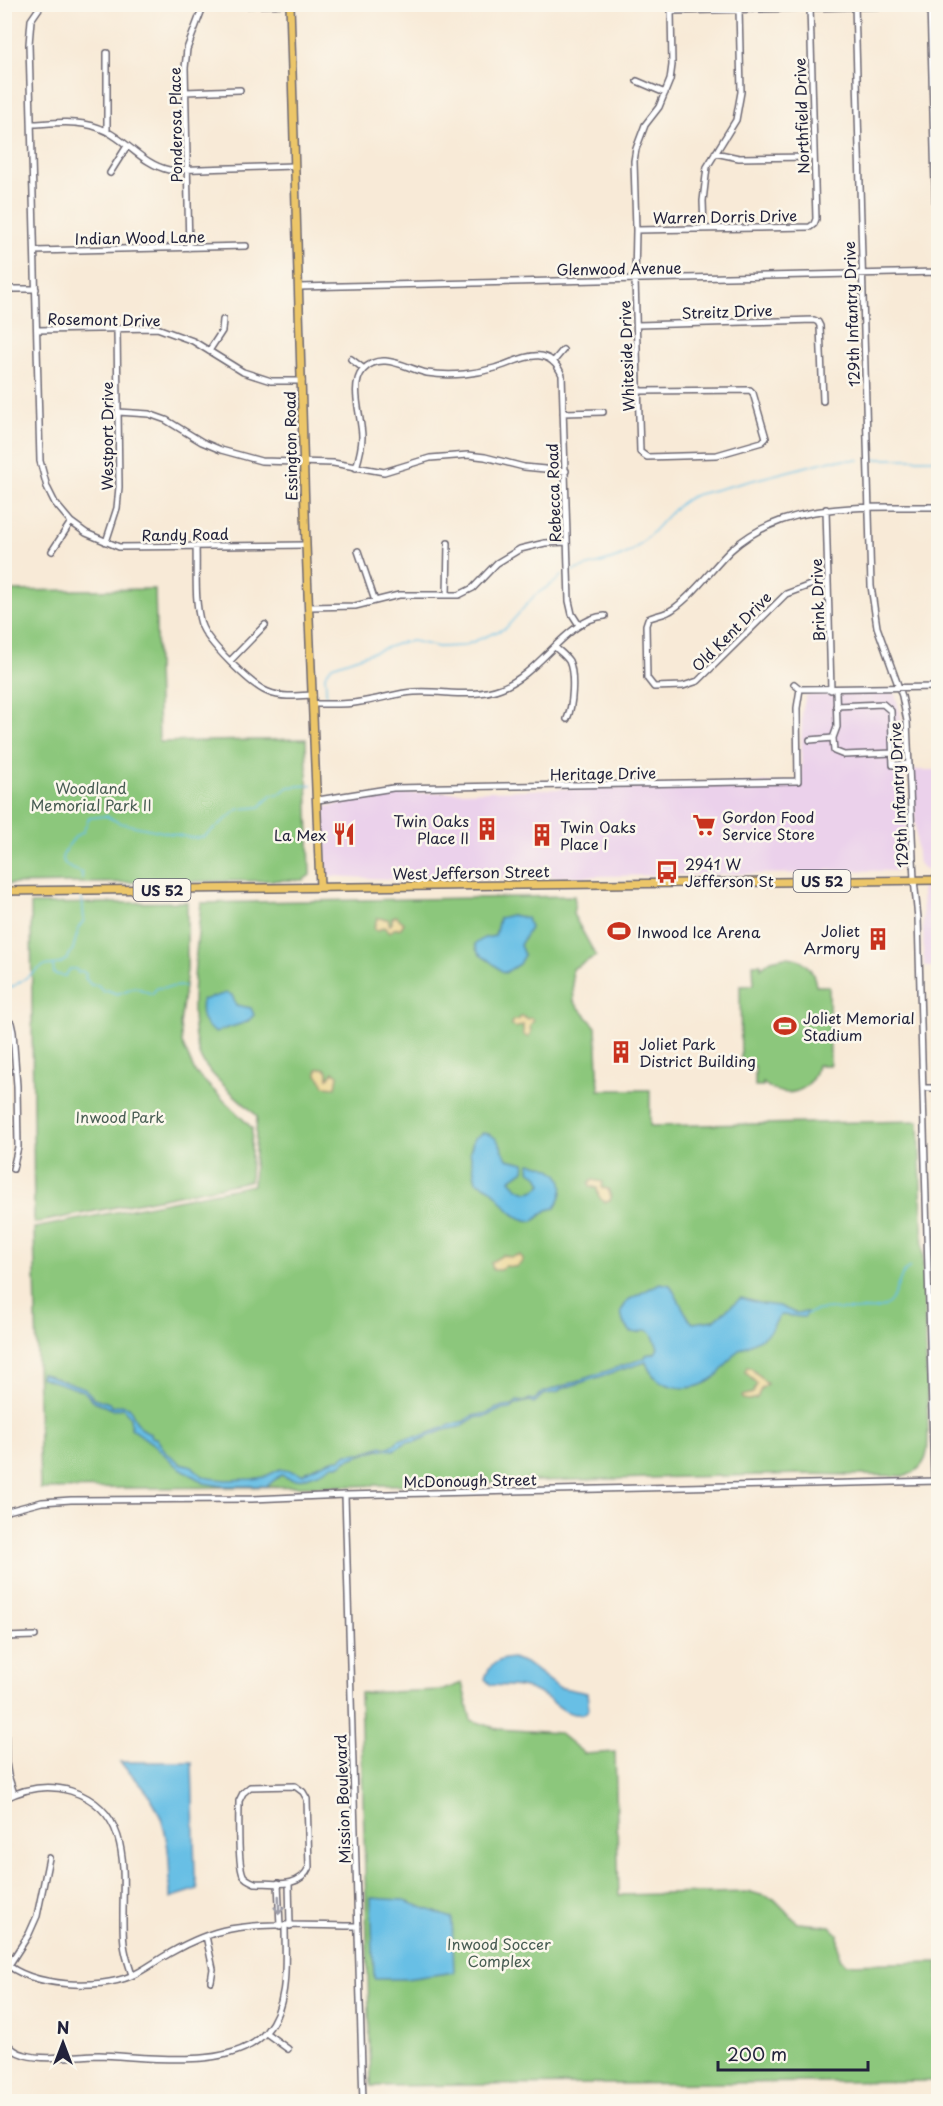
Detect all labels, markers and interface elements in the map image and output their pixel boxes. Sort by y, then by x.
street label: Northfield Drive [787,57,815,174]
street label: Ponderosa Place [162,67,188,183]
street label: Warren Dorris Drive [653,203,797,229]
street label: Indian Wood Lane [75,224,205,250]
street label: 129th Infantry Drive [837,241,865,387]
street label: Glenwood Avenue [556,255,682,281]
street label: Streitz Drive [681,298,773,324]
street label: Whiteside Drive [613,300,639,412]
street label: Rosemont Drive [47,307,161,331]
street label: Westport Drive [95,382,118,490]
street label: Essington Road [278,391,302,501]
street label: Rebecca Road [540,443,566,543]
street label: Randy Road [141,522,229,546]
street label: Brink Drive [804,558,830,642]
street label: Old Kent Drive [686,586,776,676]
street label: 129th Infantry Drive [883,722,913,868]
street label: Heritage Drive [550,761,656,785]
park label: Woodland Memorial Park II [30,776,152,816]
place label: Gordon Food Service Store [722,805,815,845]
place label: Twin Oaks Place II [393,809,469,849]
supermarket icon: Gordon Food Service Store [691,812,717,838]
place label: Twin Oaks Place I [560,815,636,855]
building icon: Twin Oaks Place II [474,816,500,842]
restaurant icon: La Mex [331,821,357,847]
building icon: Twin Oaks Place I [529,822,555,848]
place label: La Mex [274,823,326,846]
place label: 2941 W Jefferson St [685,852,774,892]
street label: West Jefferson Street [392,859,550,885]
bus stop icon: 2941 W Jefferson St [654,859,680,885]
road number: US 52 [794,870,850,892]
road number: US 52 [134,879,190,901]
sports icon: Inwood Ice Arena [606,918,632,944]
place label: Joliet Armory [804,919,860,959]
place label: Inwood Ice Arena [637,920,761,943]
building icon: Joliet Armory [865,926,891,952]
place label: Joliet Memorial Stadium [803,1006,915,1046]
sports icon: Joliet Memorial Stadium [772,1013,798,1039]
place label: Joliet Park District Building [639,1032,756,1072]
building icon: Joliet Park District Building [608,1039,634,1065]
park label: Inwood Park [75,1105,165,1128]
street label: McDonough Street [403,1467,537,1493]
street label: Mission Boulevard [328,1734,356,1864]
one-way arrow [273,1894,285,1914]
park label: Inwood Soccer Complex [447,1932,551,1972]
north arrow [33,2013,93,2073]
text: N [57,2015,69,2039]
scale bar [718,2034,868,2072]
text: 200 m [727,2040,787,2067]

